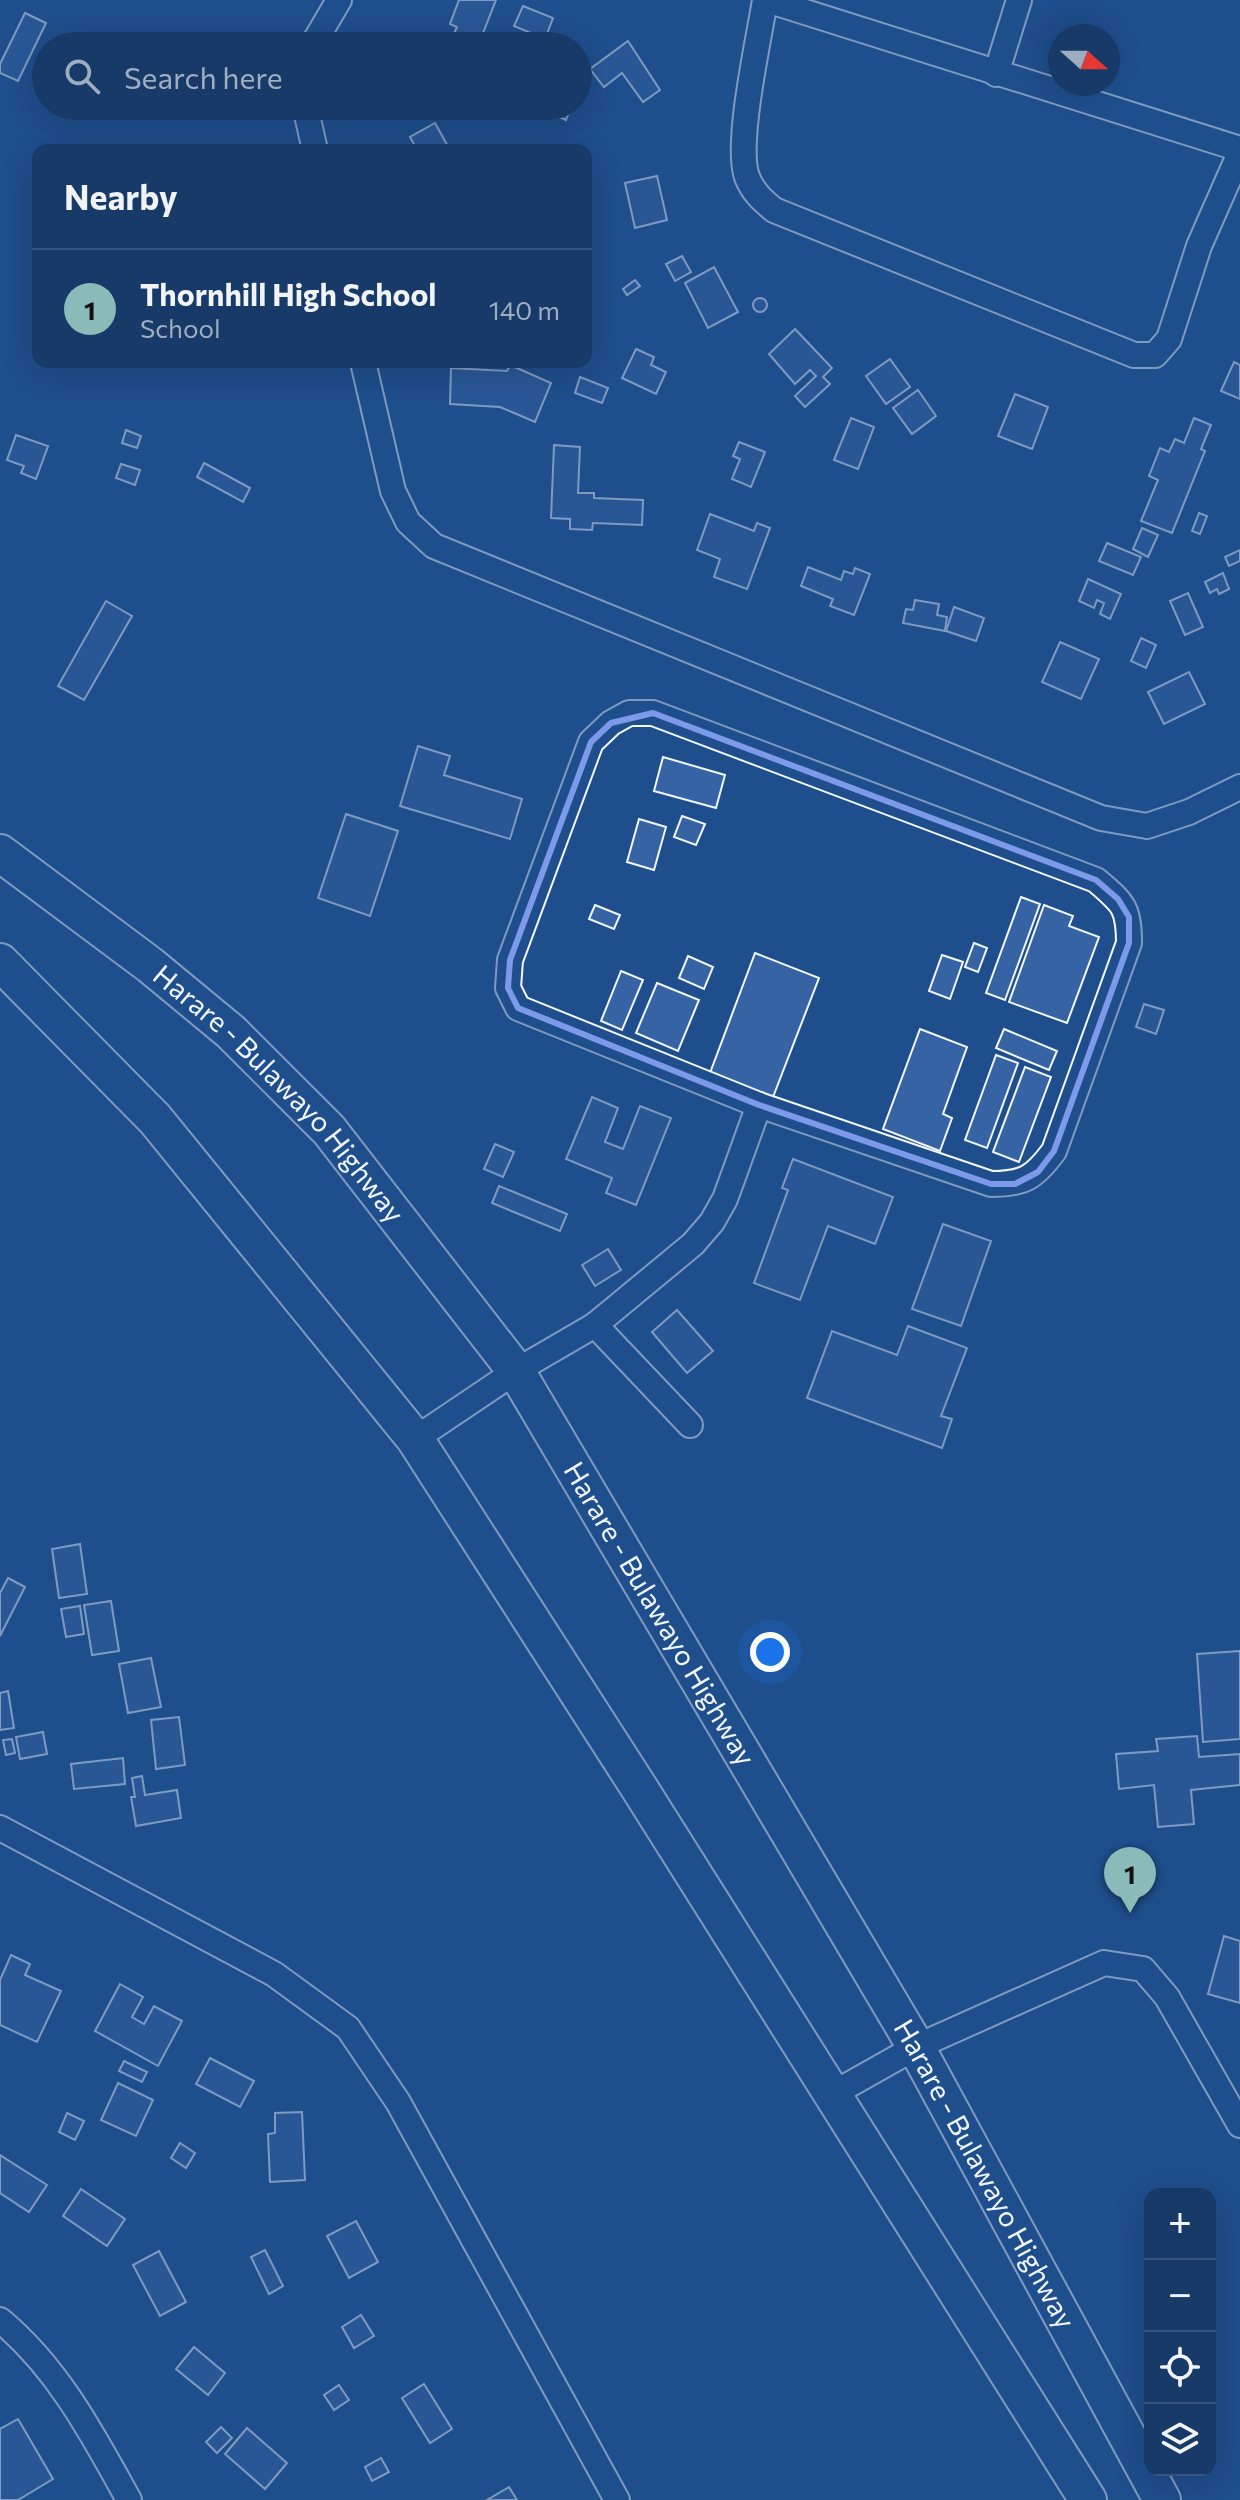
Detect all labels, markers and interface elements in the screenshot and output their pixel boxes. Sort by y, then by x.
north arrow [1048,24,1120,96]
search box [32,32,592,120]
icon: search [60,54,104,98]
text: Search here [124,58,283,95]
text: Nearby [64,175,178,217]
text: Thornhill High School [140,275,437,312]
text: 1 [84,294,96,325]
text: 140 m [489,294,560,325]
text: School [140,312,221,343]
street label: Harare - Bulawayo Highway [147,957,412,1229]
street label: Harare - Bulawayo Highway [557,1455,764,1771]
your location [750,1632,790,1672]
pin: 1 [1104,1847,1156,1913]
street label: Harare - Bulawayo Highway [887,2013,1084,2334]
map controls [1144,2188,1216,2476]
button: + [1144,2188,1216,2260]
button: − [1144,2260,1216,2332]
button: locate [1144,2332,1216,2404]
button: layers [1144,2404,1216,2476]

